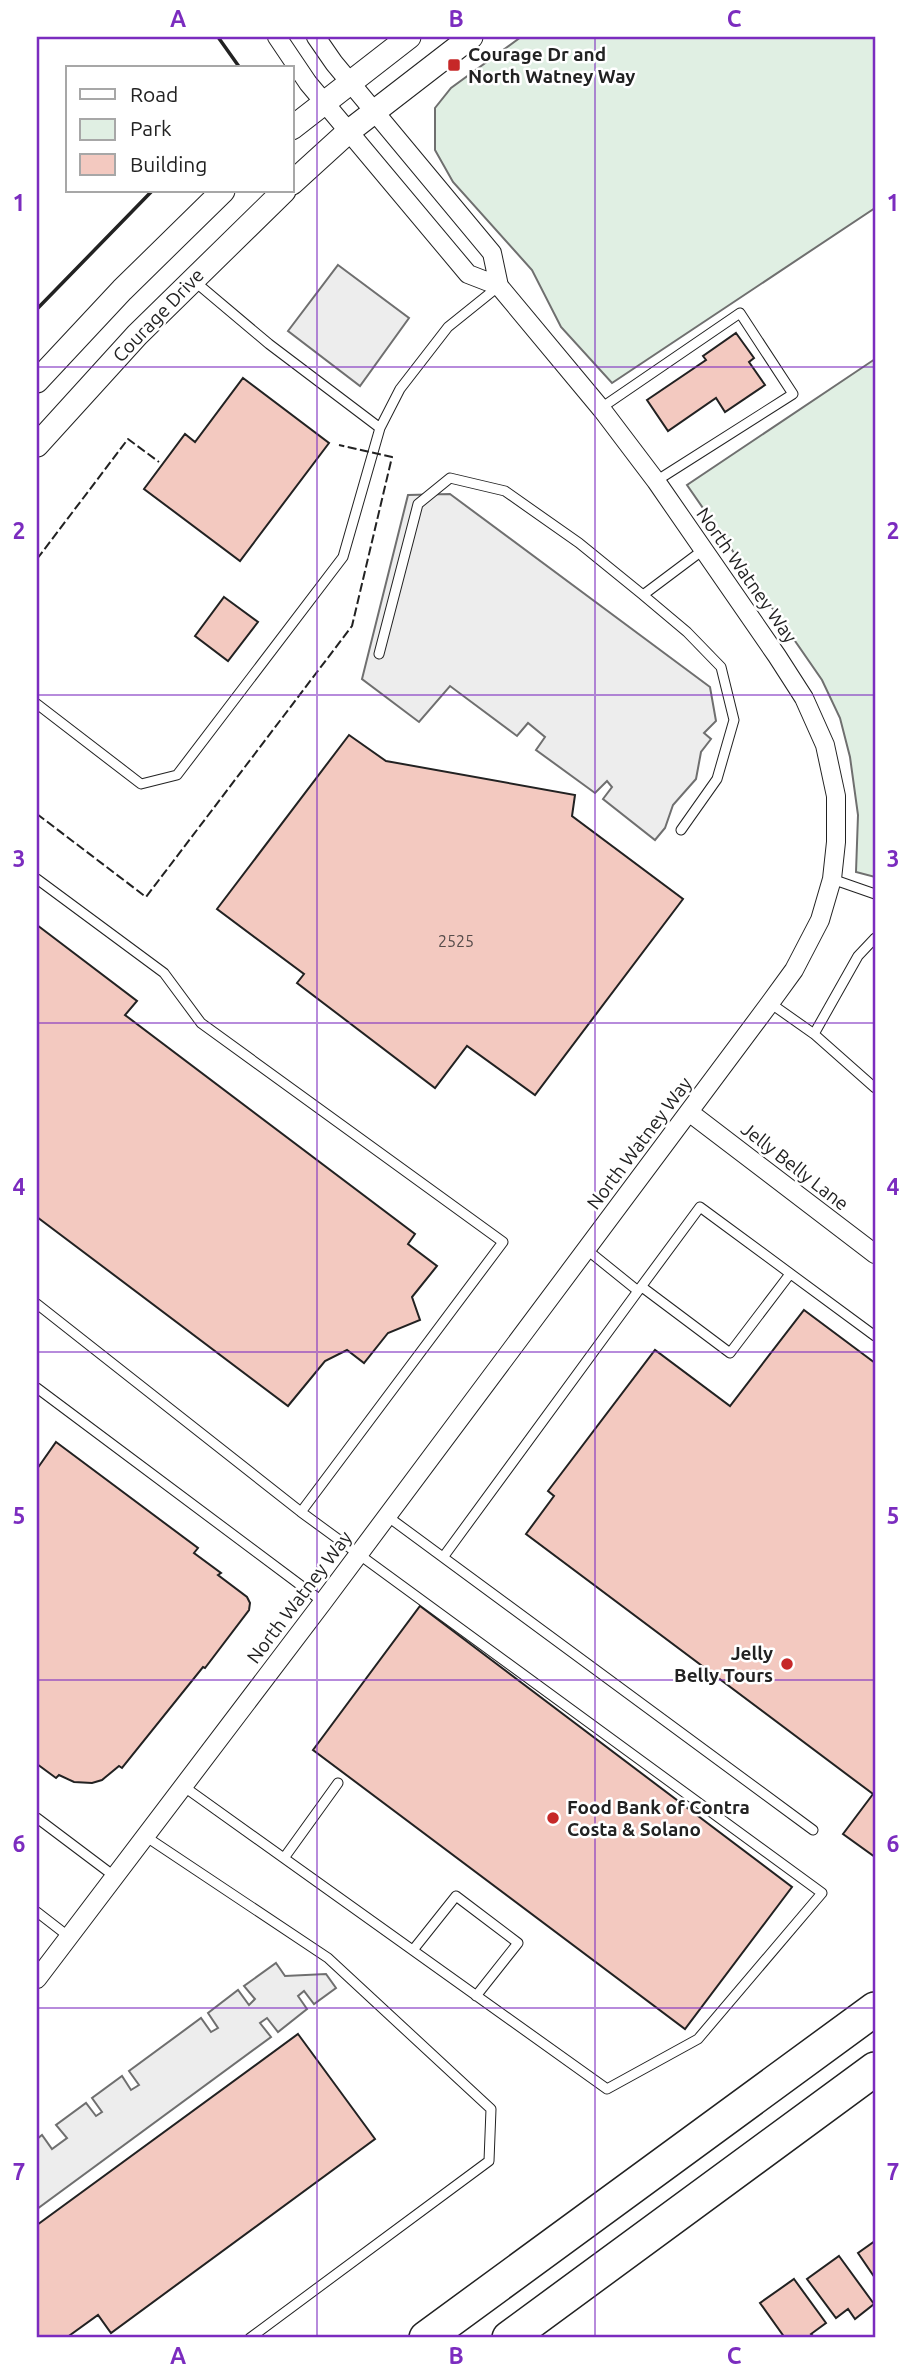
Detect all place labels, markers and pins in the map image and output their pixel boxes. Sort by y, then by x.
place label: Courage Dr and North Watney Way [468,43,635,87]
marker: Courage Dr and North Watney Way [446,57,462,73]
place label: Jelly Belly Tours [674,1642,773,1686]
marker: Jelly Belly Tours [779,1656,795,1672]
place label: Food Bank of Contra Costa & Solano [567,1796,750,1840]
marker: Food Bank of Contra Costa & Solano [545,1810,561,1826]

